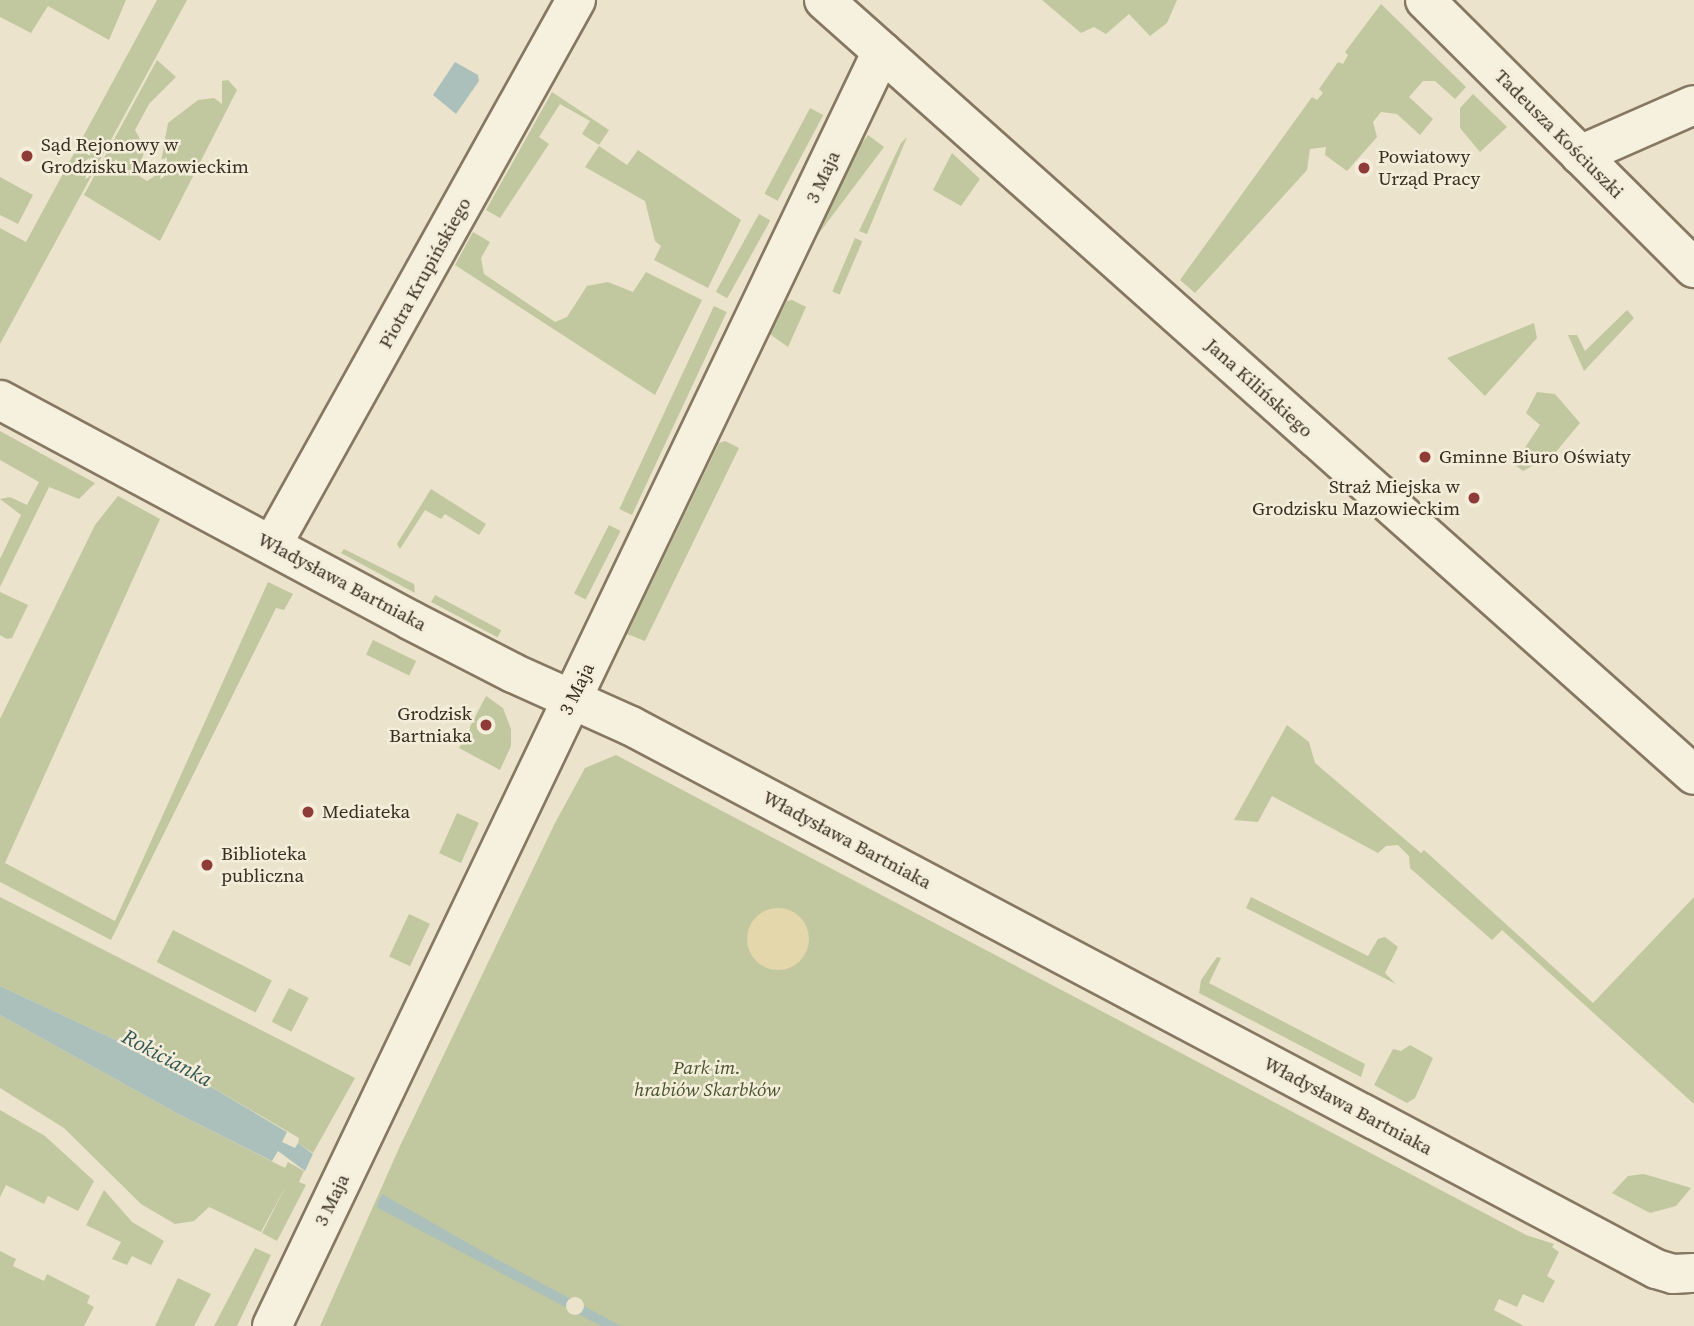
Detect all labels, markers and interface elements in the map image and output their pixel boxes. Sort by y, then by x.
street label: Tadeusza Kościuszki [1490,65,1628,203]
place label: Sąd Rejonowy w Grodzisku Mazowieckim [41,134,249,178]
place label: Powiatowy Urząd Pracy [1378,146,1480,190]
street label: 3 Maja [801,147,845,207]
marker: Sąd Rejonowy w Grodzisku Mazowieckim [19,148,35,164]
marker: Powiatowy Urząd Pracy [1356,160,1372,176]
street label: Piotra Krupińskiego [374,194,476,352]
street label: Jana Kilińskiego [1201,334,1317,442]
place label: Gminne Biuro Oświaty [1439,446,1631,468]
marker: Gminne Biuro Oświaty [1417,449,1433,465]
place label: Straż Miejska w Grodzisku Mazowieckim [1252,476,1460,520]
marker: Straż Miejska w Grodzisku Mazowieckim [1466,490,1482,506]
street label: Władysława Bartniaka [254,528,430,636]
street label: 3 Maja [555,659,599,719]
place label: Grodzisk Bartniaka [389,703,472,747]
marker: Grodzisk Bartniaka [478,717,494,733]
street label: Władysława Bartniaka [759,786,935,894]
place label: Mediateka [322,801,410,823]
marker: Mediateka [300,804,316,820]
place label: Biblioteka publiczna [221,843,307,887]
marker: Biblioteka publiczna [199,857,215,873]
water label: Rokicianka [118,1024,216,1092]
street label: Władysława Bartniaka [1260,1052,1436,1160]
park label: Park im. hrabiów Skarbków [634,1057,780,1101]
street label: 3 Maja [310,1170,354,1230]

